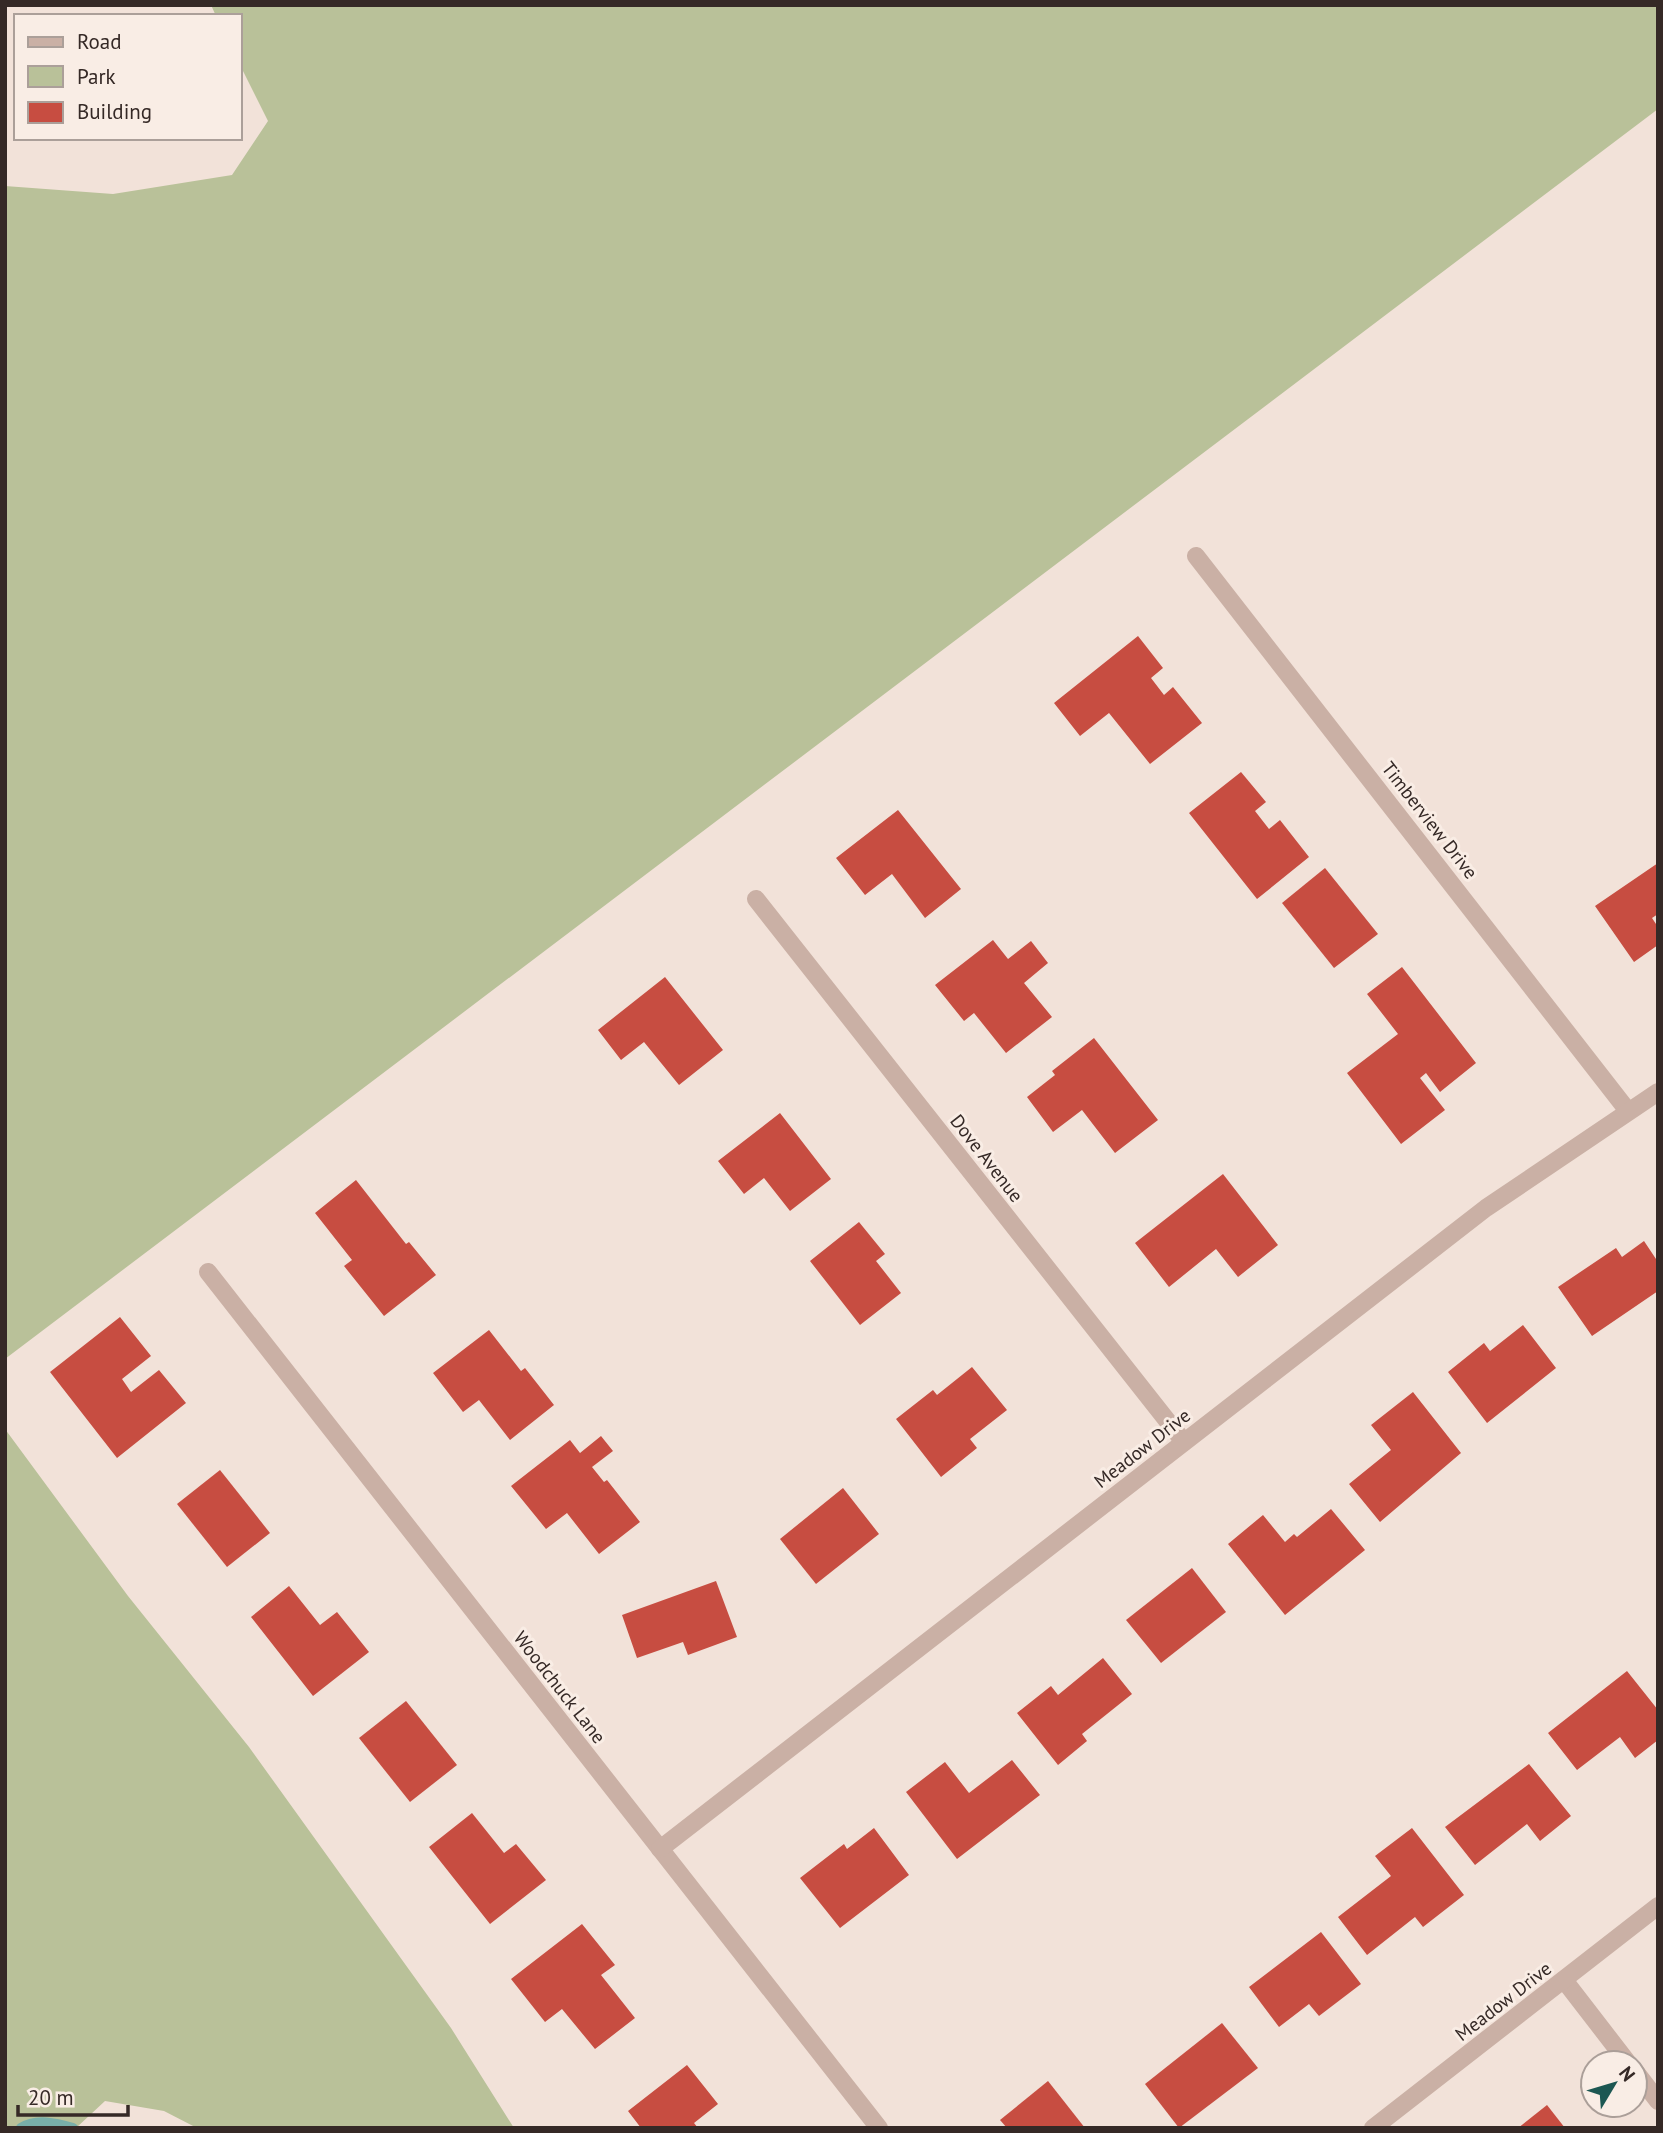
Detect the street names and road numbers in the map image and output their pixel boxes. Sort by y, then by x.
street label: Timberview Drive [1377,757,1483,883]
street label: Dove Avenue [945,1109,1029,1207]
street label: Meadow Drive [1089,1403,1195,1493]
street label: Woodchuck Lane [509,1626,611,1748]
street label: Meadow Drive [1450,1956,1556,2046]

